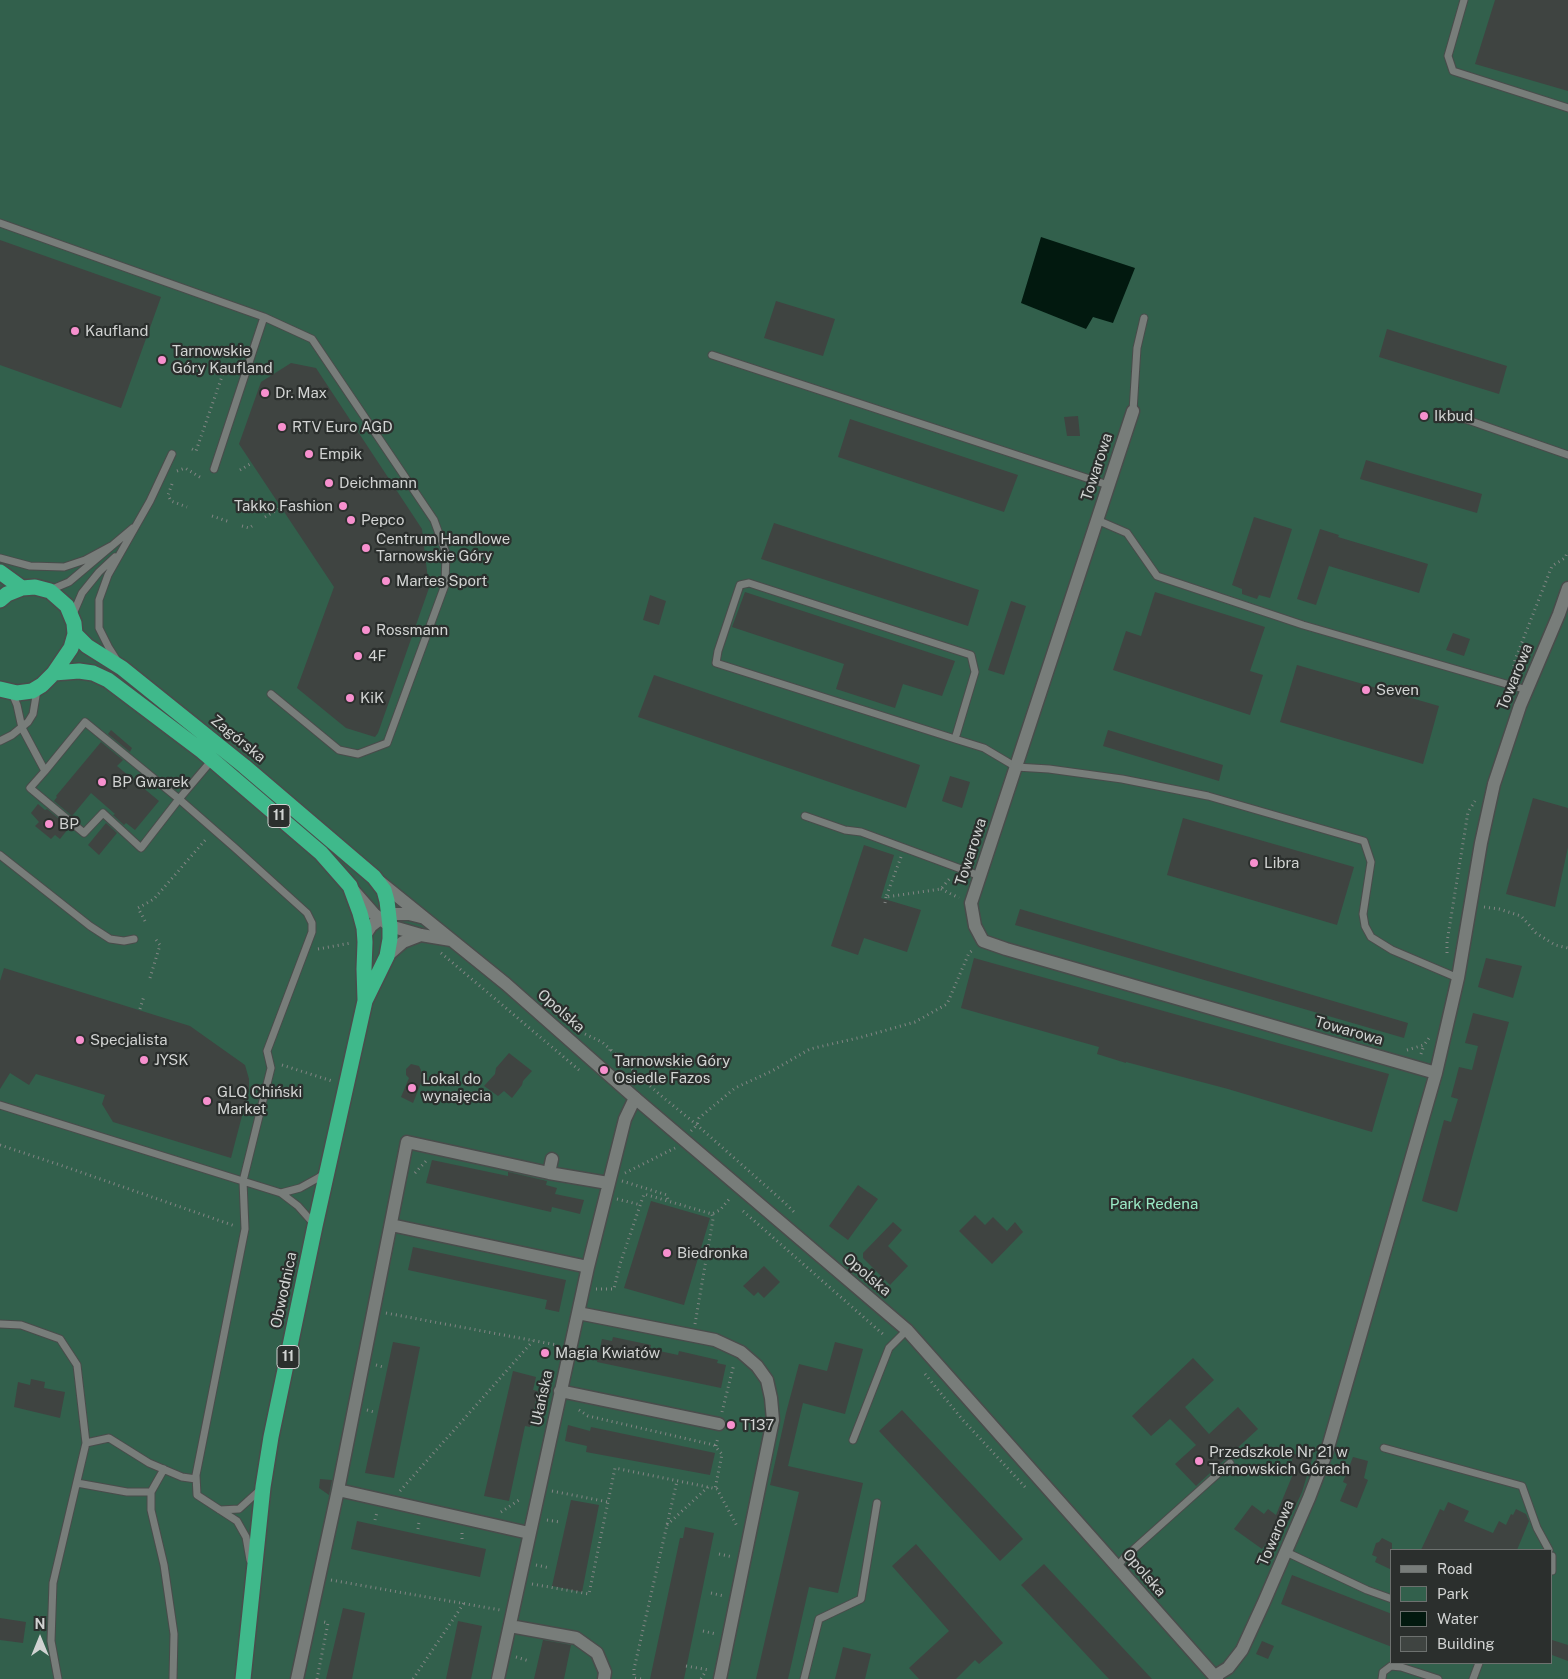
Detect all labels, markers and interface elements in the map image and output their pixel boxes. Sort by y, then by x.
place label: Kaufland [85,322,148,340]
marker: Kaufland [69,325,81,337]
place label: Tarnowskie Góry Kaufland [172,342,273,377]
marker: Tarnowskie Góry Kaufland [156,354,168,366]
place label: Dr. Max [275,384,327,402]
marker: Dr. Max [259,387,271,399]
place label: Ikbud [1434,407,1473,425]
marker: Ikbud [1418,410,1430,422]
place label: RTV Euro AGD [292,418,393,436]
marker: RTV Euro AGD [276,421,288,433]
street label: Towarowa [1078,431,1116,503]
place label: Empik [319,445,362,463]
marker: Empik [303,448,315,460]
place label: Deichmann [339,474,417,492]
marker: Deichmann [323,477,335,489]
place label: Takko Fashion [234,497,333,515]
marker: Takko Fashion [337,500,349,512]
place label: Pepco [361,511,404,529]
marker: Pepco [345,514,357,526]
place label: Centrum Handlowe Tarnowskie Góry [376,530,510,565]
marker: Centrum Handlowe Tarnowskie Góry [360,542,372,554]
place label: Martes Sport [396,572,487,590]
marker: Martes Sport [380,575,392,587]
place label: Rossmann [376,621,448,639]
marker: Rossmann [360,624,372,636]
street label: Towarowa [1494,641,1536,713]
place label: 4F [368,647,386,665]
marker: 4F [352,650,364,662]
place label: Seven [1376,681,1419,699]
marker: Seven [1360,684,1372,696]
place label: KiK [360,689,384,707]
marker: KiK [344,692,356,704]
street label: Zagórska [207,711,269,767]
place label: BP Gwarek [112,773,189,791]
marker: BP Gwarek [96,776,108,788]
road number: 11 [268,804,290,828]
place label: BP [59,815,79,833]
street label: Towarowa [952,816,990,888]
marker: BP [43,818,55,830]
place label: Libra [1264,854,1299,872]
marker: Libra [1248,857,1260,869]
street label: Opolska [534,986,588,1036]
street label: Towarowa [1313,1013,1385,1049]
place label: Specjalista [90,1031,168,1049]
marker: Specjalista [74,1034,86,1046]
place label: JYSK [154,1051,189,1069]
place label: Tarnowskie Góry Osiedle Fazos [614,1052,730,1087]
marker: JYSK [138,1054,150,1066]
marker: Tarnowskie Góry Osiedle Fazos [598,1064,610,1076]
place label: Lokal do wynajęcia [422,1070,491,1105]
marker: Lokal do wynajęcia [406,1082,418,1094]
place label: GLQ Chiński Market [217,1083,302,1118]
marker: GLQ Chiński Market [201,1095,213,1107]
park label: Park Redena [1110,1195,1198,1213]
place label: Biedronka [677,1244,748,1262]
marker: Biedronka [661,1247,673,1259]
street label: Obwodnica [267,1250,301,1330]
street label: Opolska [839,1250,895,1300]
place label: Magia Kwiatów [555,1344,660,1362]
road number: 11 [277,1345,299,1368]
marker: Magia Kwiatów [539,1347,551,1359]
street label: Ułańska [527,1368,557,1428]
place label: T137 [741,1416,774,1434]
marker: T137 [725,1419,737,1431]
place label: Przedszkole Nr 21 w Tarnowskich Górach [1209,1443,1350,1478]
marker: Przedszkole Nr 21 w Tarnowskich Górach [1193,1455,1205,1467]
street label: Towarowa [1254,1497,1298,1569]
street label: Opolska [1119,1546,1169,1600]
legend [1390,1549,1553,1664]
text: Road [1437,1560,1473,1577]
text: Park [1437,1585,1469,1602]
text: Water [1437,1610,1479,1627]
north arrow [15,1614,65,1664]
text: N [35,1616,45,1632]
text: Building [1437,1635,1495,1652]

